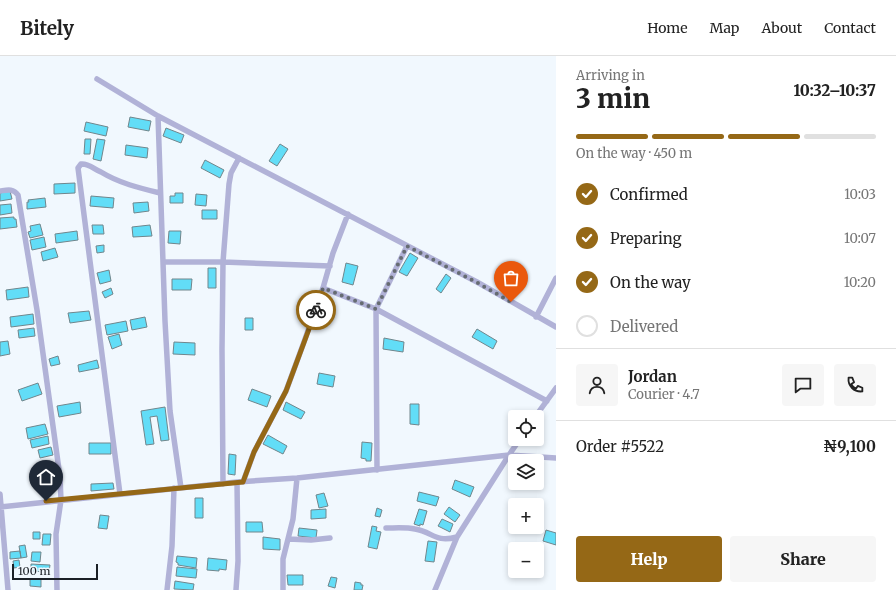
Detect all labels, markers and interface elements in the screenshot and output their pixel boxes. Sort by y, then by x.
text: Bitely [20,16,74,40]
text: Home [647,19,688,37]
text: Map [710,19,739,37]
text: About [761,19,802,37]
text: Contact [824,19,876,37]
text: Arriving in [576,67,645,84]
text: 10:32–10:37 [793,81,876,100]
text: 3 min [576,82,650,115]
text: On the way · 450 m [576,145,692,162]
icon: check [576,183,598,205]
text: Confirmed [610,185,688,204]
text: 10:03 [844,186,876,203]
icon: check [576,227,598,249]
text: Preparing [610,229,682,248]
text: 10:07 [844,230,876,247]
pin [494,261,528,302]
icon: bag [500,267,522,289]
icon: check [576,271,598,293]
text: On the way [610,273,691,292]
text: 10:20 [844,274,876,291]
courier [296,290,336,330]
icon: bike [305,299,327,321]
text: Delivered [610,317,678,336]
button: person [576,364,618,406]
button: chat [782,364,824,406]
button: phone [834,364,876,406]
text: Jordan [628,367,677,386]
text: Courier · 4.7 [628,386,700,403]
map controls [508,410,544,578]
button: locate [508,410,544,446]
text: Order #5522 [576,437,664,456]
text: ₦9,100 [823,437,876,456]
button: layers [508,454,544,490]
pin [29,460,63,501]
icon: home [35,466,57,488]
button: + [508,498,544,534]
button: Help [576,536,722,582]
button: Share [730,536,876,582]
button: − [508,542,544,578]
scale bar [12,562,98,581]
text: 100 m [18,564,50,578]

